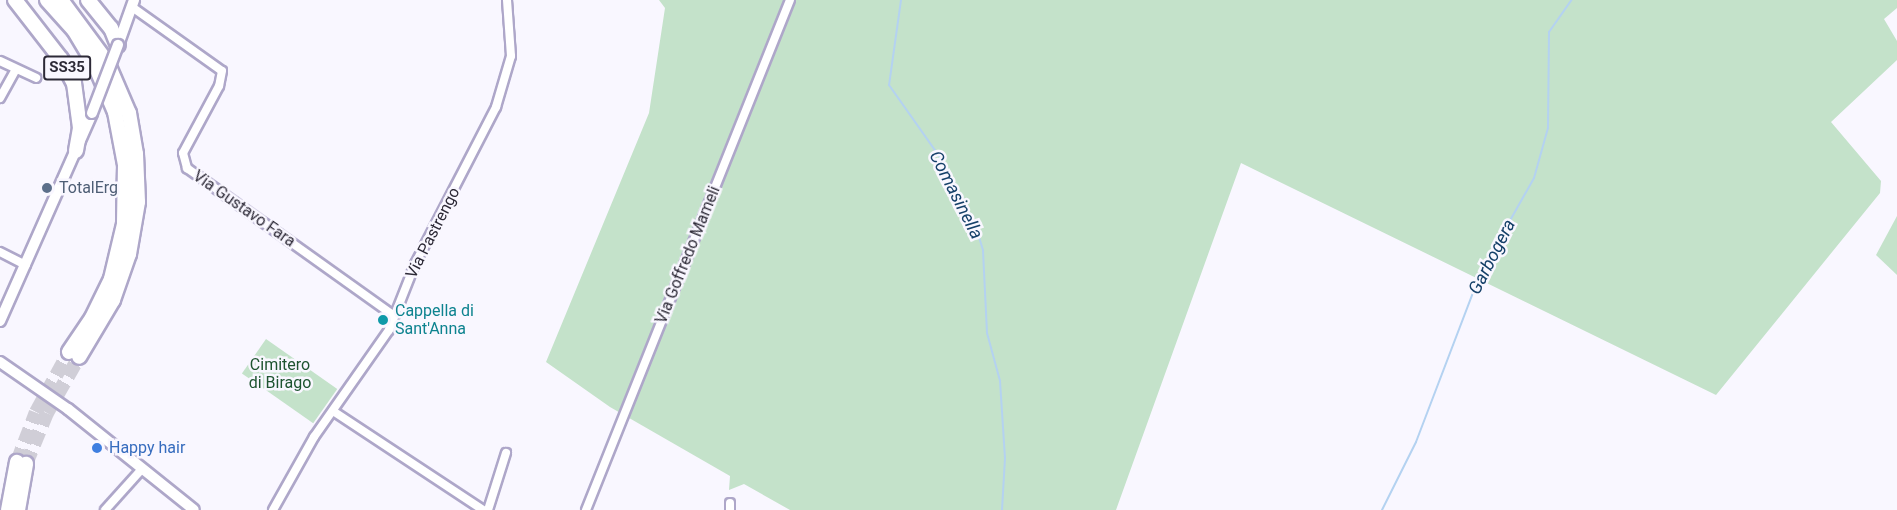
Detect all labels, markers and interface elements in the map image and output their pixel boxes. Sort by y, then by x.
road number: SS35 [43,56,91,80]
water label: Comasinella [925,147,987,243]
street label: Via Gustavo Fara [189,167,299,251]
place label: TotalErg [59,178,118,198]
marker: TotalErg [40,181,54,195]
street label: Via Goffredo Mameli [652,183,724,327]
street label: Via Pastrengo [402,184,464,282]
water label: Garbogera [1464,216,1520,298]
place label: Cappella di Sant'Anna [395,301,474,339]
marker: Cappella di Sant'Anna [376,313,390,327]
park label: Cimitero di Birago [249,355,311,393]
place label: Happy hair [109,438,185,458]
marker: Happy hair [90,441,104,455]

